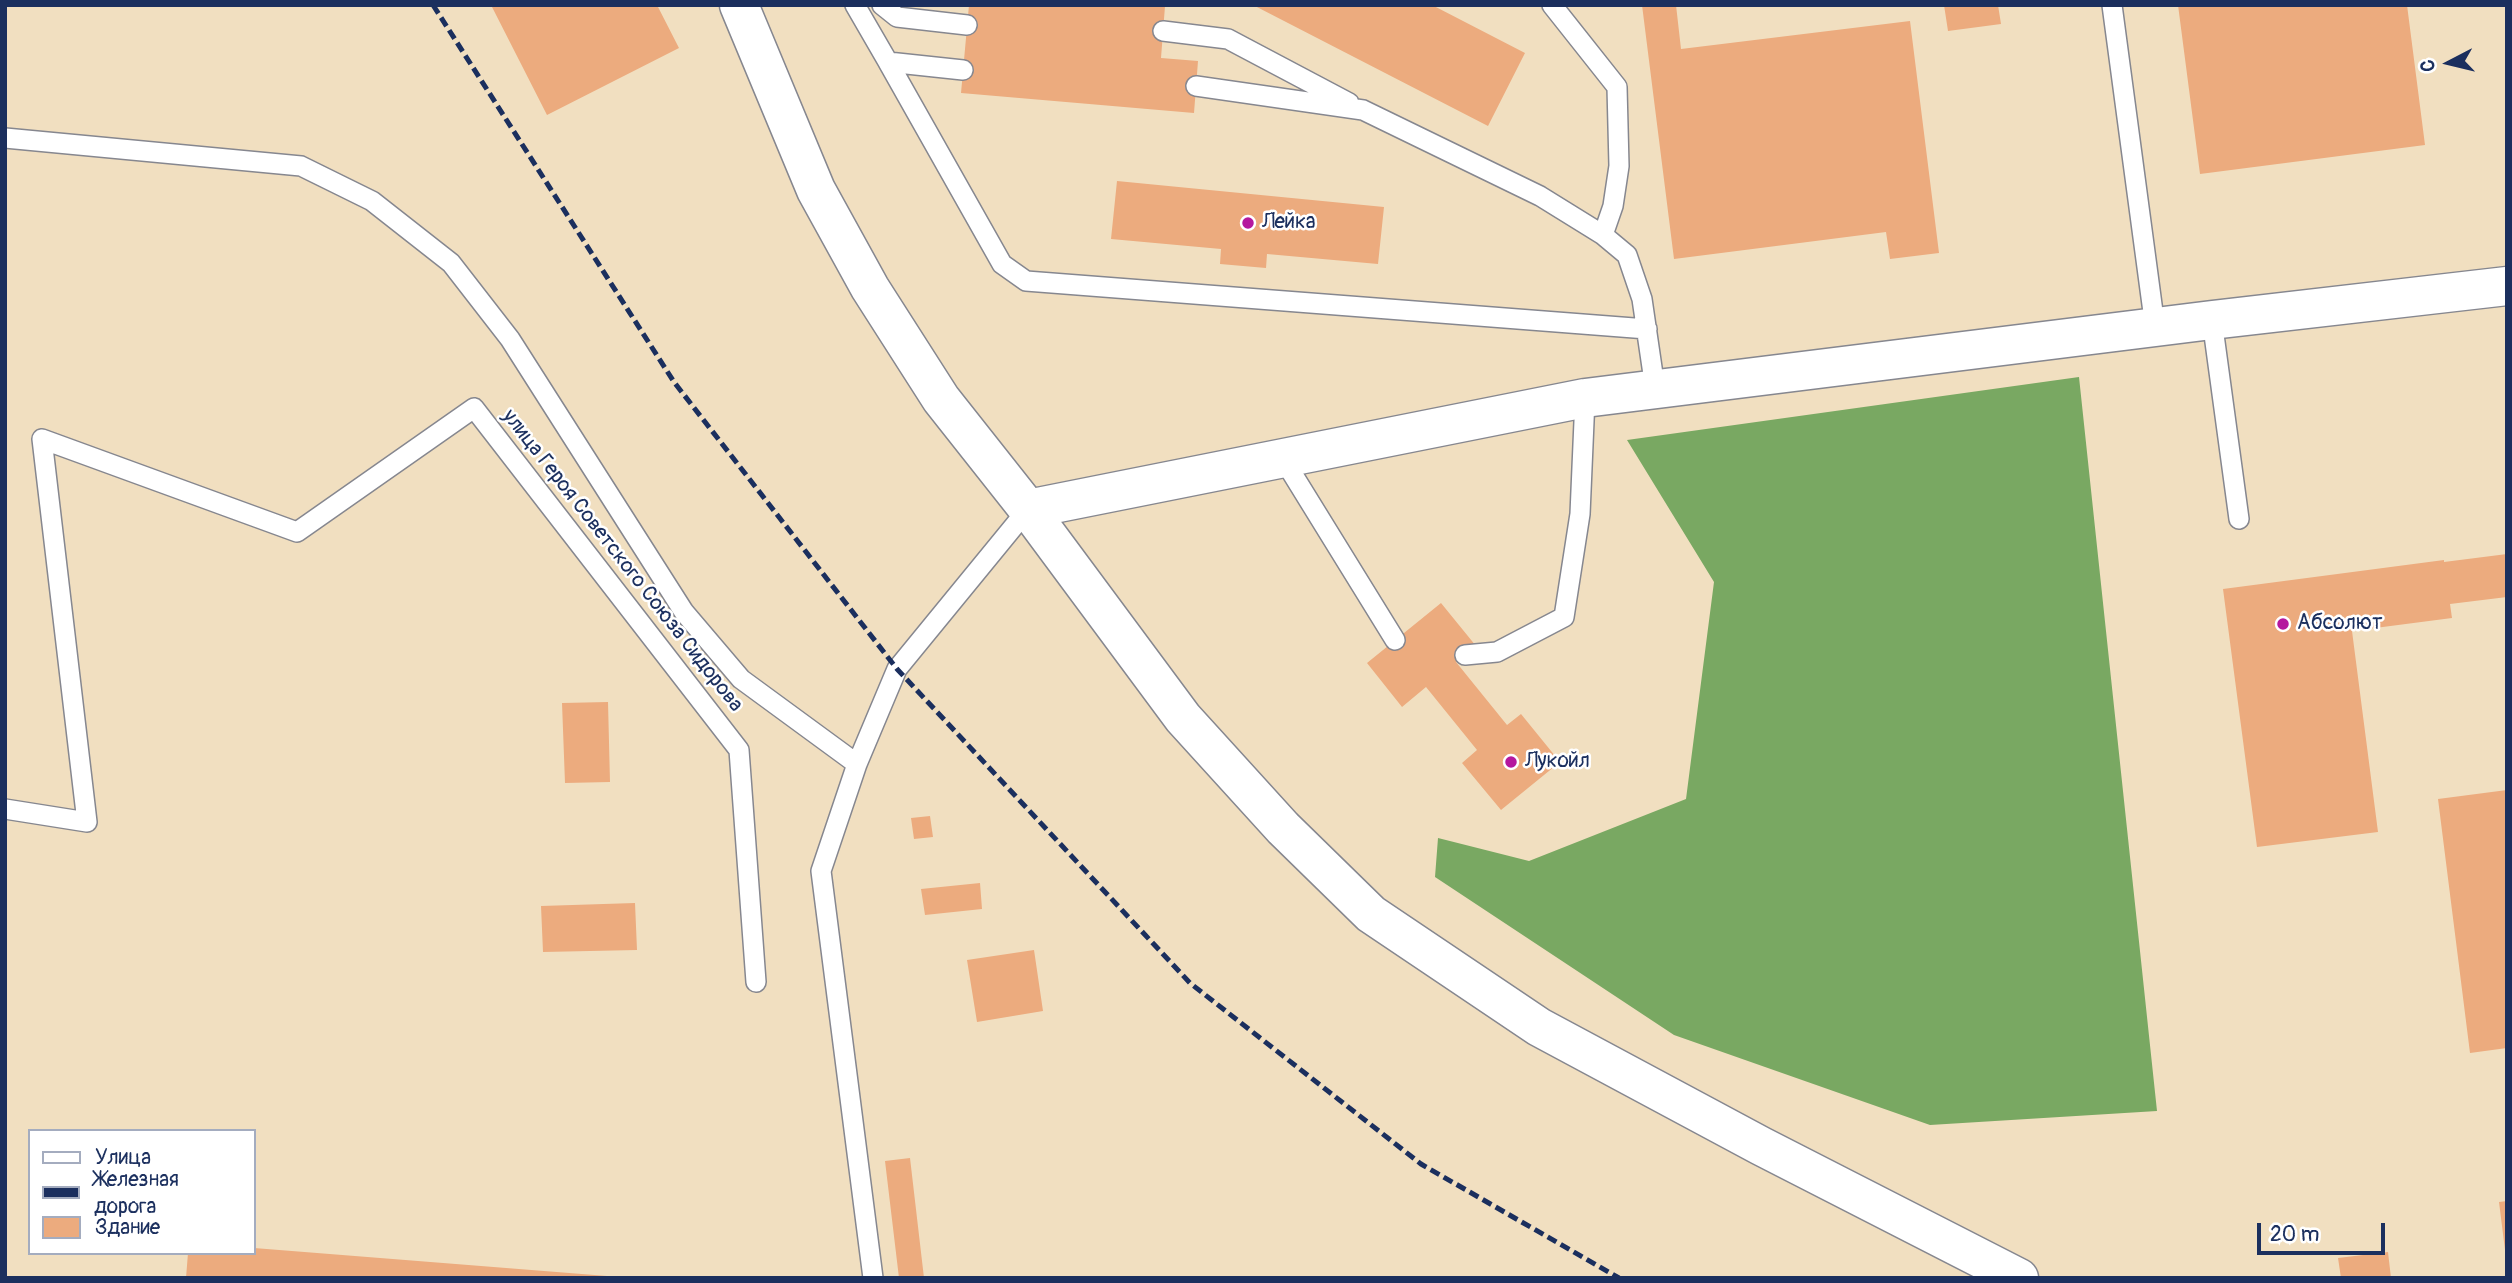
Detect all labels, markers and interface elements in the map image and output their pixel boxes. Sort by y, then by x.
north arrow [2414,28,2484,98]
text: С [2416,58,2441,73]
place label: Лейка [1262,210,1316,236]
marker: Лейка [1240,215,1256,231]
street label: улица Героя Советского Союза Сидорова [496,405,748,717]
place label: Абсолют [2297,611,2383,637]
marker: Абсолют [2275,616,2291,632]
place label: Лукойл [1525,749,1590,775]
marker: Лукойл [1503,754,1519,770]
legend [28,1129,256,1255]
text: Улица [95,1144,151,1171]
text: Железная дорога [94,1166,179,1220]
scale bar [2260,1210,2388,1254]
text: Здание [95,1214,160,1241]
text: 20 m [2270,1221,2319,1248]

